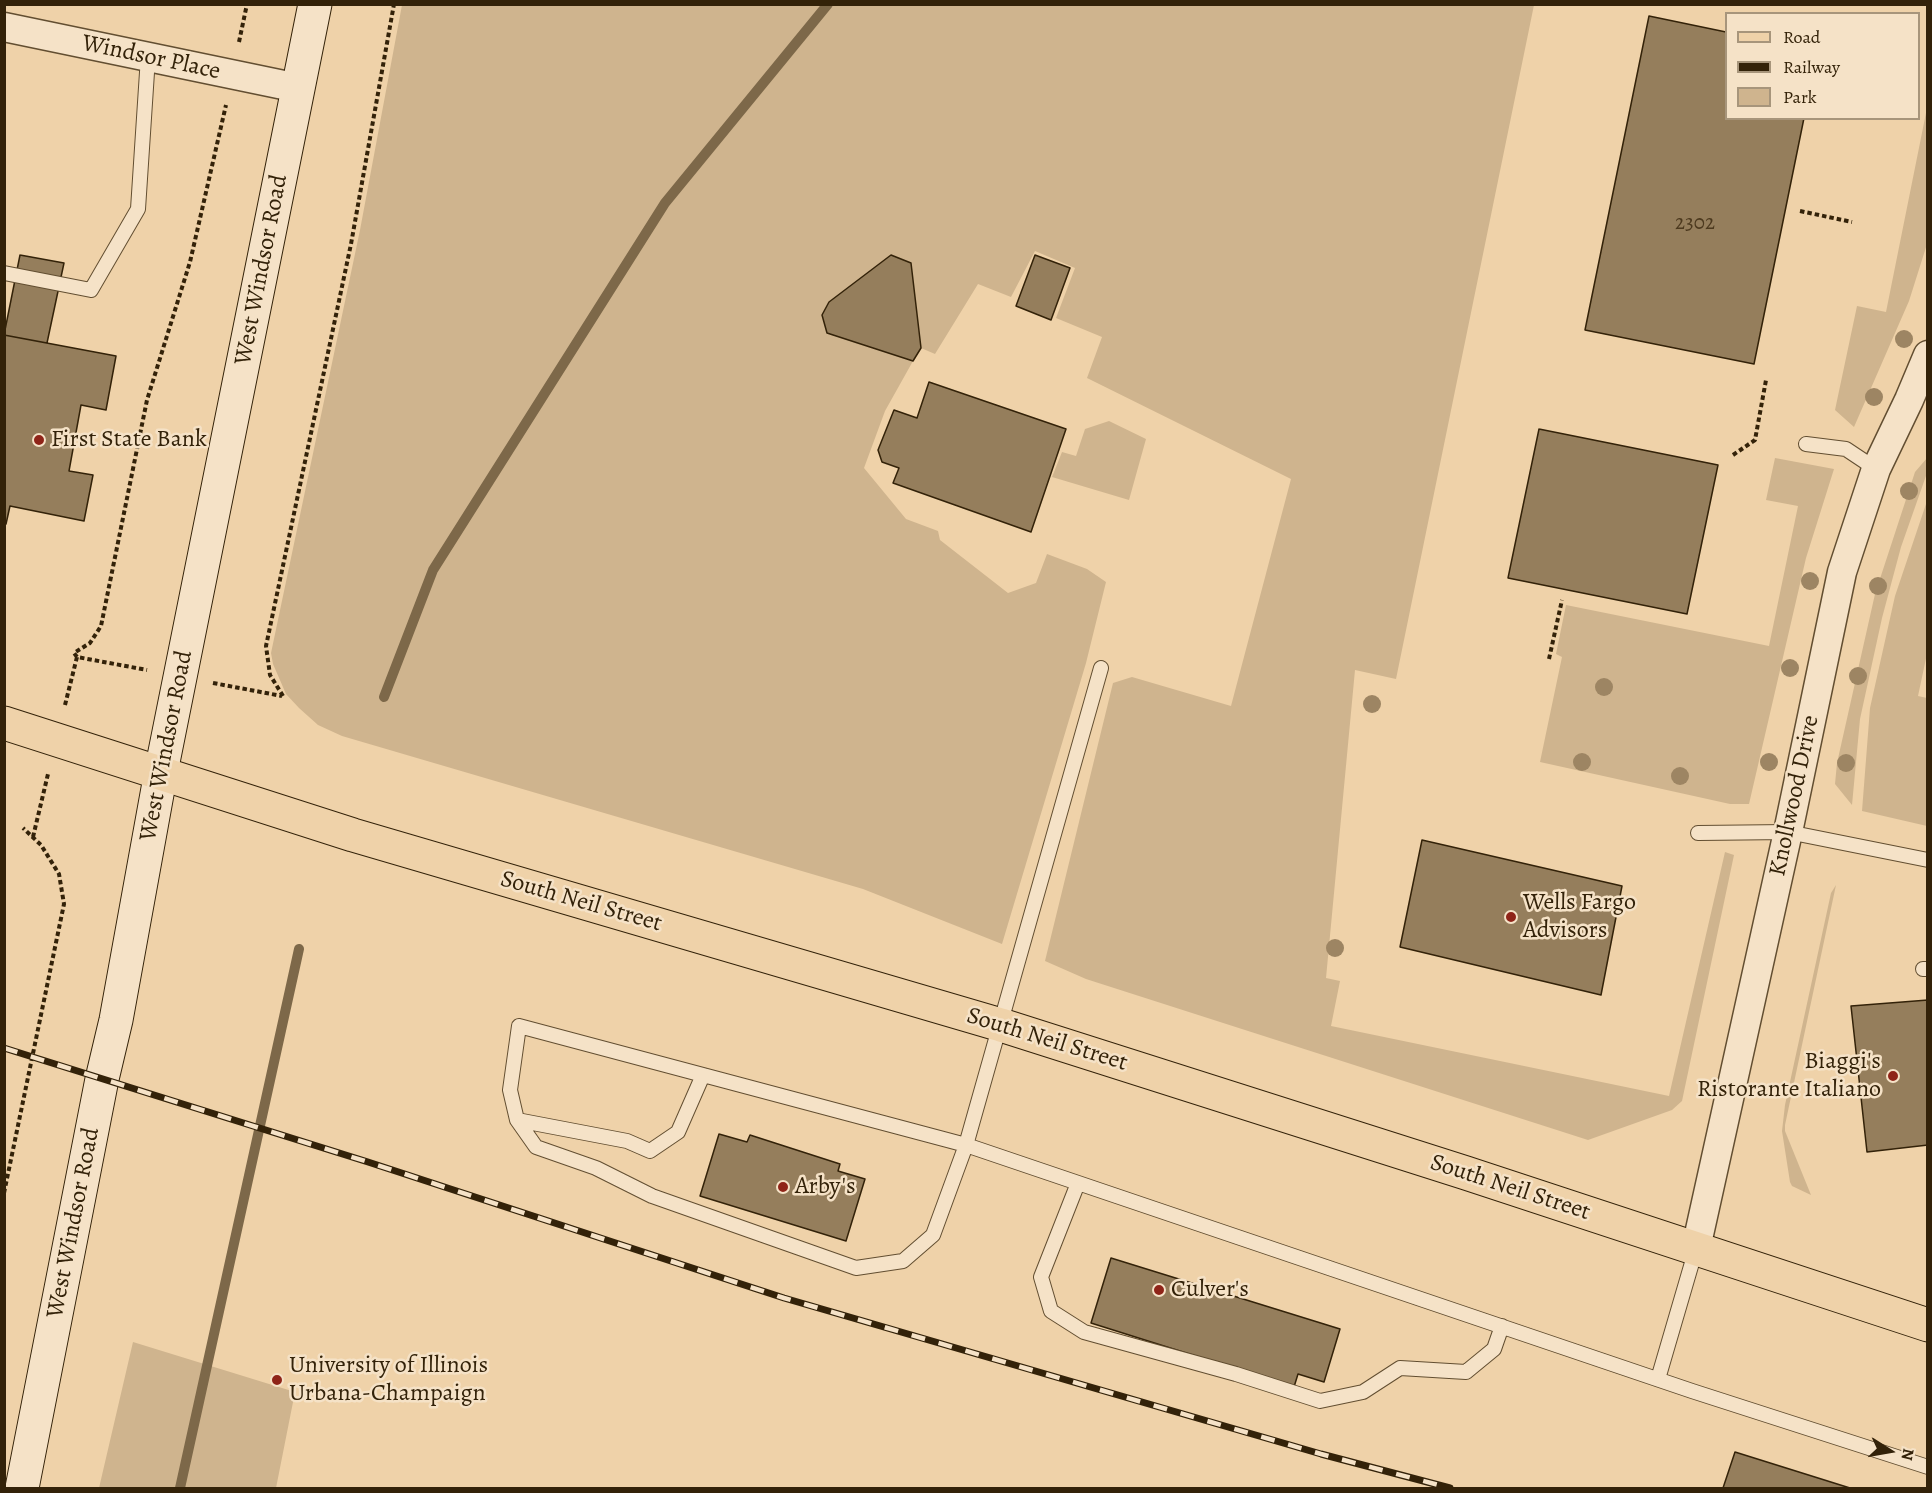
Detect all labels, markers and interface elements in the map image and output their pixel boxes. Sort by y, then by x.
legend [1725,12,1920,120]
text: Road [1783,25,1820,49]
street label: Windsor Place [79,29,223,87]
text: Railway [1783,55,1840,79]
text: Park [1783,85,1817,109]
street label: West Windsor Road [229,172,295,368]
house number: 2302 [1675,211,1715,237]
place label: First State Bank [51,426,207,454]
marker: First State Bank [32,433,46,447]
street label: West Windsor Road [134,648,200,844]
street label: Knollwood Drive [1764,713,1826,879]
street label: South Neil Street [497,865,665,939]
place label: Wells Fargo Advisors [1523,889,1636,945]
marker: Wells Fargo Advisors [1504,910,1518,924]
street label: South Neil Street [963,1002,1131,1078]
place label: Biaggi's Ristorante Italiano [1697,1048,1881,1104]
marker: Biaggi's Ristorante Italiano [1886,1069,1900,1083]
street label: West Windsor Road [41,1125,107,1321]
street label: South Neil Street [1426,1149,1594,1227]
place label: Arby's [795,1173,856,1201]
marker: Arby's [776,1180,790,1194]
place label: Culver's [1171,1276,1249,1304]
marker: Culver's [1152,1283,1166,1297]
place label: University of Illinois Urbana-Champaign [289,1352,488,1408]
marker: University of Illinois Urbana-Champaign [270,1373,284,1387]
north arrow [1860,1421,1920,1481]
text: N [1896,1447,1920,1462]

